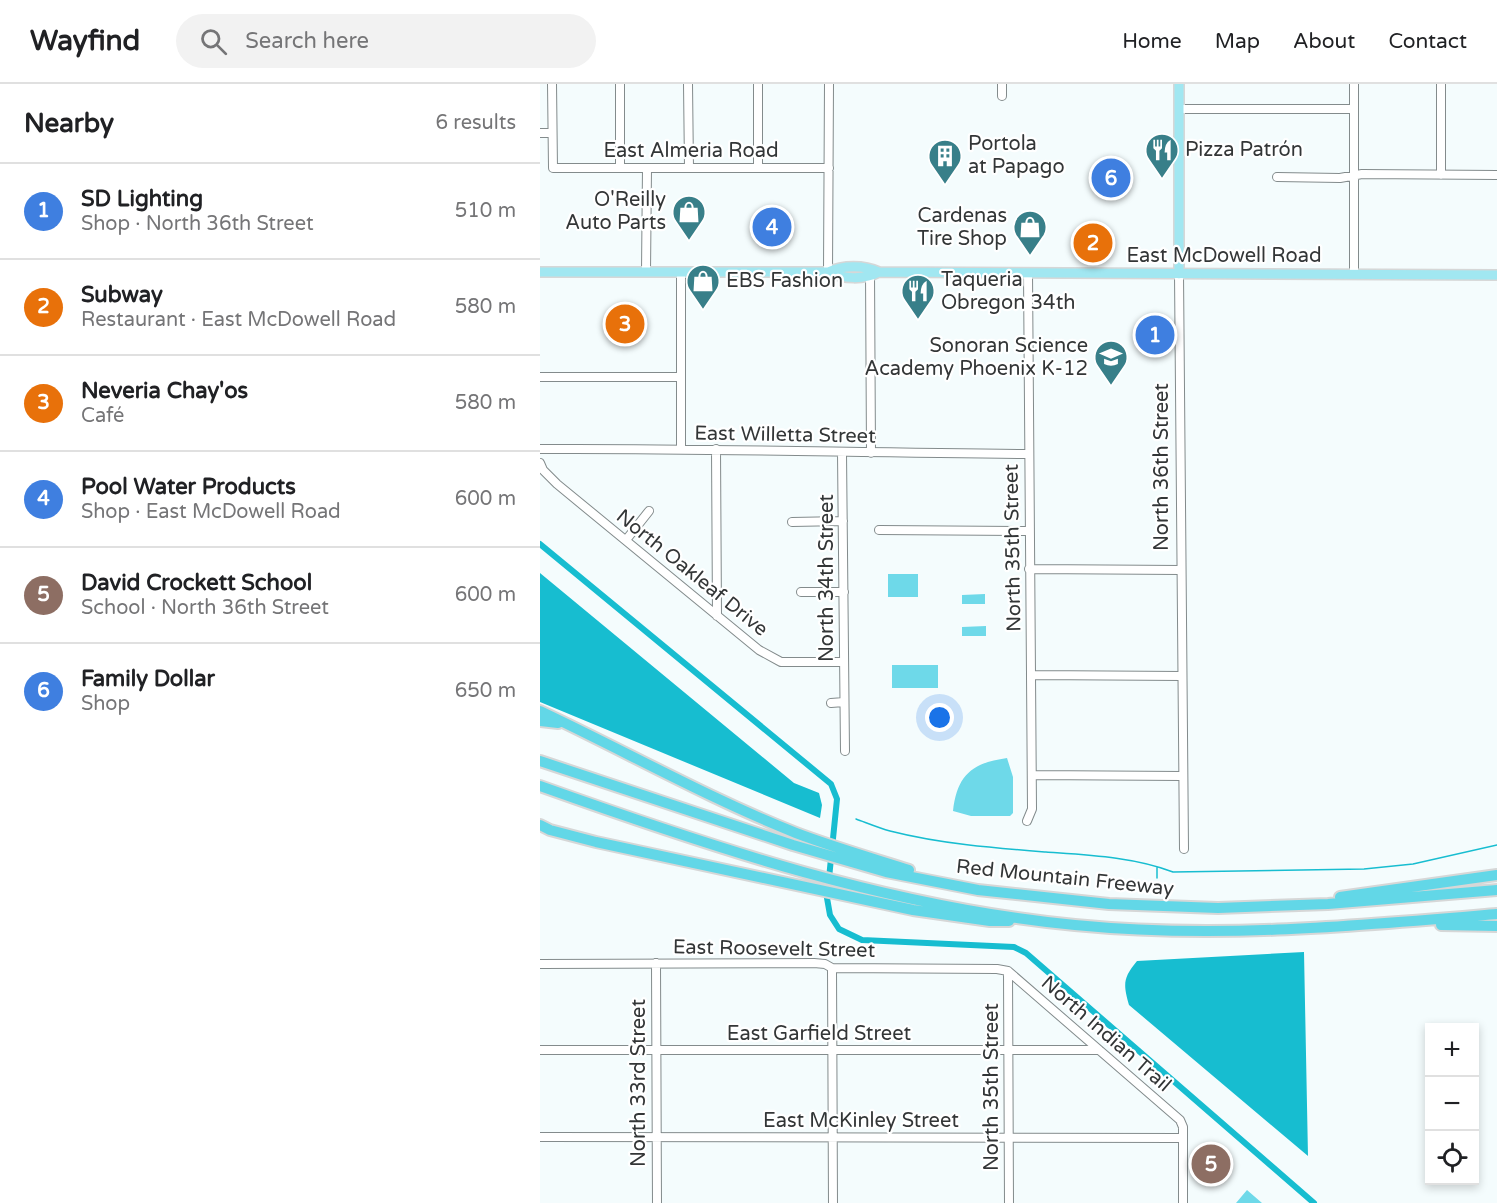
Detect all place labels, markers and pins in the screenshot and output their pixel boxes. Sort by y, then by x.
place label: Portola at Papago [968,132,1065,179]
restaurant icon: Pizza Patrón [1144,132,1180,179]
building icon: Portola at Papago [927,138,963,185]
place label: Pizza Patrón [1185,138,1303,162]
pin: 6 [1092,156,1130,200]
place label: O'Reilly Auto Parts [565,188,666,235]
shop icon: O'Reilly Auto Parts [671,194,707,241]
pin: 4 [752,204,792,250]
place label: Cardenas Tire Shop [917,204,1007,251]
shop icon: Cardenas Tire Shop [1012,209,1048,256]
pin: 2 [1074,220,1112,266]
shop icon: EBS Fashion [685,263,721,310]
place label: Taqueria Obregon 34th [941,268,1075,315]
place label: EBS Fashion [726,269,843,293]
restaurant icon: Taqueria Obregon 34th [900,273,936,320]
pin: 3 [606,302,644,346]
pin: 1 [1136,312,1174,358]
place label: Sonoran Science Academy Phoenix K-12 [865,334,1088,381]
school or university icon: Sonoran Science Academy Phoenix K-12 [1093,339,1129,386]
pin: 5 [1192,1142,1230,1186]

